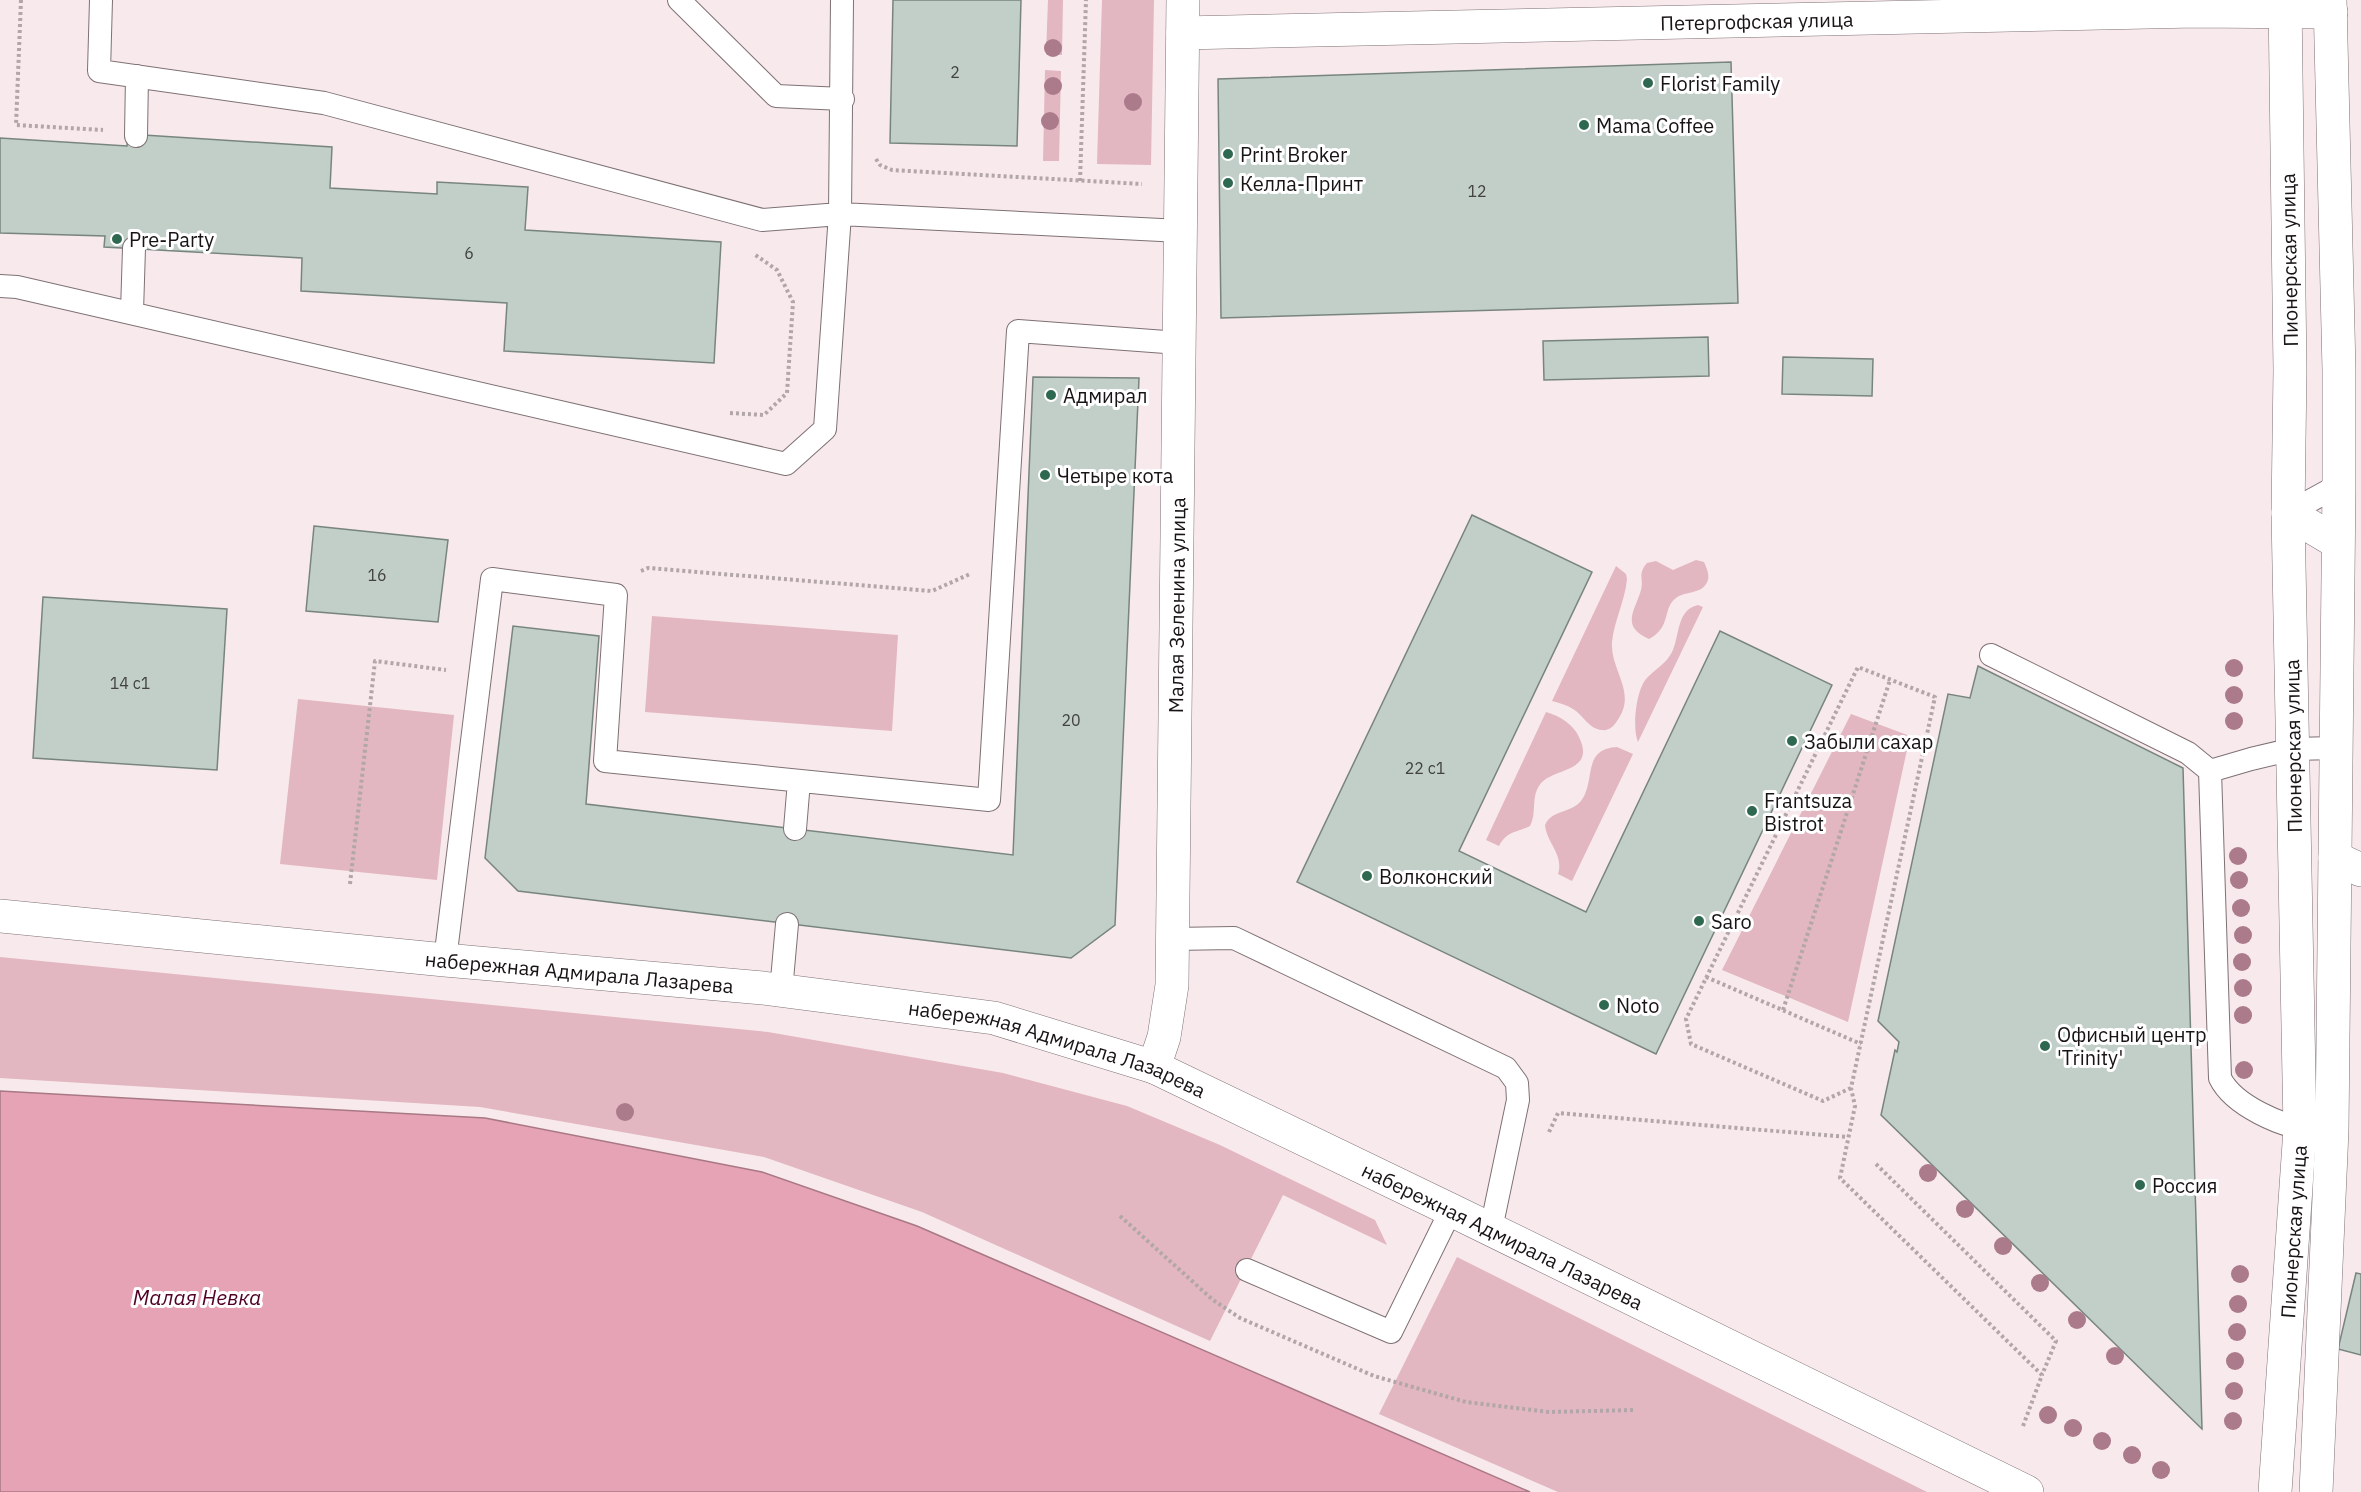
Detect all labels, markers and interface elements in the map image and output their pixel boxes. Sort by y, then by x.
street label: Петергофская улица [1660,5,1854,36]
house number: 2 [950,62,960,82]
place label: Florist Family [1660,70,1780,97]
marker: Florist Family [1641,76,1655,90]
place label: Mama Coffee [1596,112,1714,139]
marker: Mama Coffee [1577,118,1591,132]
place label: Print Broker [1240,141,1347,168]
marker: Print Broker [1221,147,1235,161]
place label: Келла-Принт [1240,170,1364,197]
street label: Пионерская улица [2274,173,2304,347]
marker: Келла-Принт [1221,176,1235,190]
house number: 12 [1467,181,1487,201]
place label: Pre-Party [129,226,214,253]
marker: Pre-Party [110,232,124,246]
house number: 6 [464,243,474,263]
place label: Адмирал [1063,382,1148,409]
marker: Адмирал [1044,388,1058,402]
place label: Четыре кота [1057,462,1174,489]
marker: Четыре кота [1038,468,1052,482]
street label: Малая Зеленина улица [1162,497,1191,713]
house number: 16 [367,565,387,585]
street label: Пионерская улица [2278,659,2308,833]
house number: 14 с1 [110,673,150,693]
house number: 20 [1061,710,1081,730]
place label: Забыли сахар [1804,728,1933,755]
marker: Забыли сахар [1785,734,1799,748]
house number: 22 с1 [1405,758,1445,778]
place label: Frantsuza Bistrot [1764,787,1852,837]
marker: Frantsuza Bistrot [1745,804,1759,818]
place label: Волконский [1379,863,1493,890]
marker: Волконский [1360,869,1374,883]
place label: Saro [1711,908,1752,935]
marker: Saro [1692,914,1706,928]
street label: набережная Адмирала Лазарева [424,945,735,999]
place label: Noto [1616,992,1659,1019]
street label: набережная Адмирала Лазарева [907,994,1211,1104]
marker: Noto [1597,998,1611,1012]
place label: Офисный центр 'Trinity' [2057,1021,2206,1071]
marker: Офисный центр 'Trinity' [2038,1039,2052,1053]
street label: Пионерская улица [2273,1144,2312,1319]
street label: набережная Адмирала Лазарева [1358,1156,1648,1316]
place label: Россия [2152,1172,2217,1199]
marker: Россия [2133,1178,2147,1192]
water label: Малая Невка [133,1283,261,1311]

